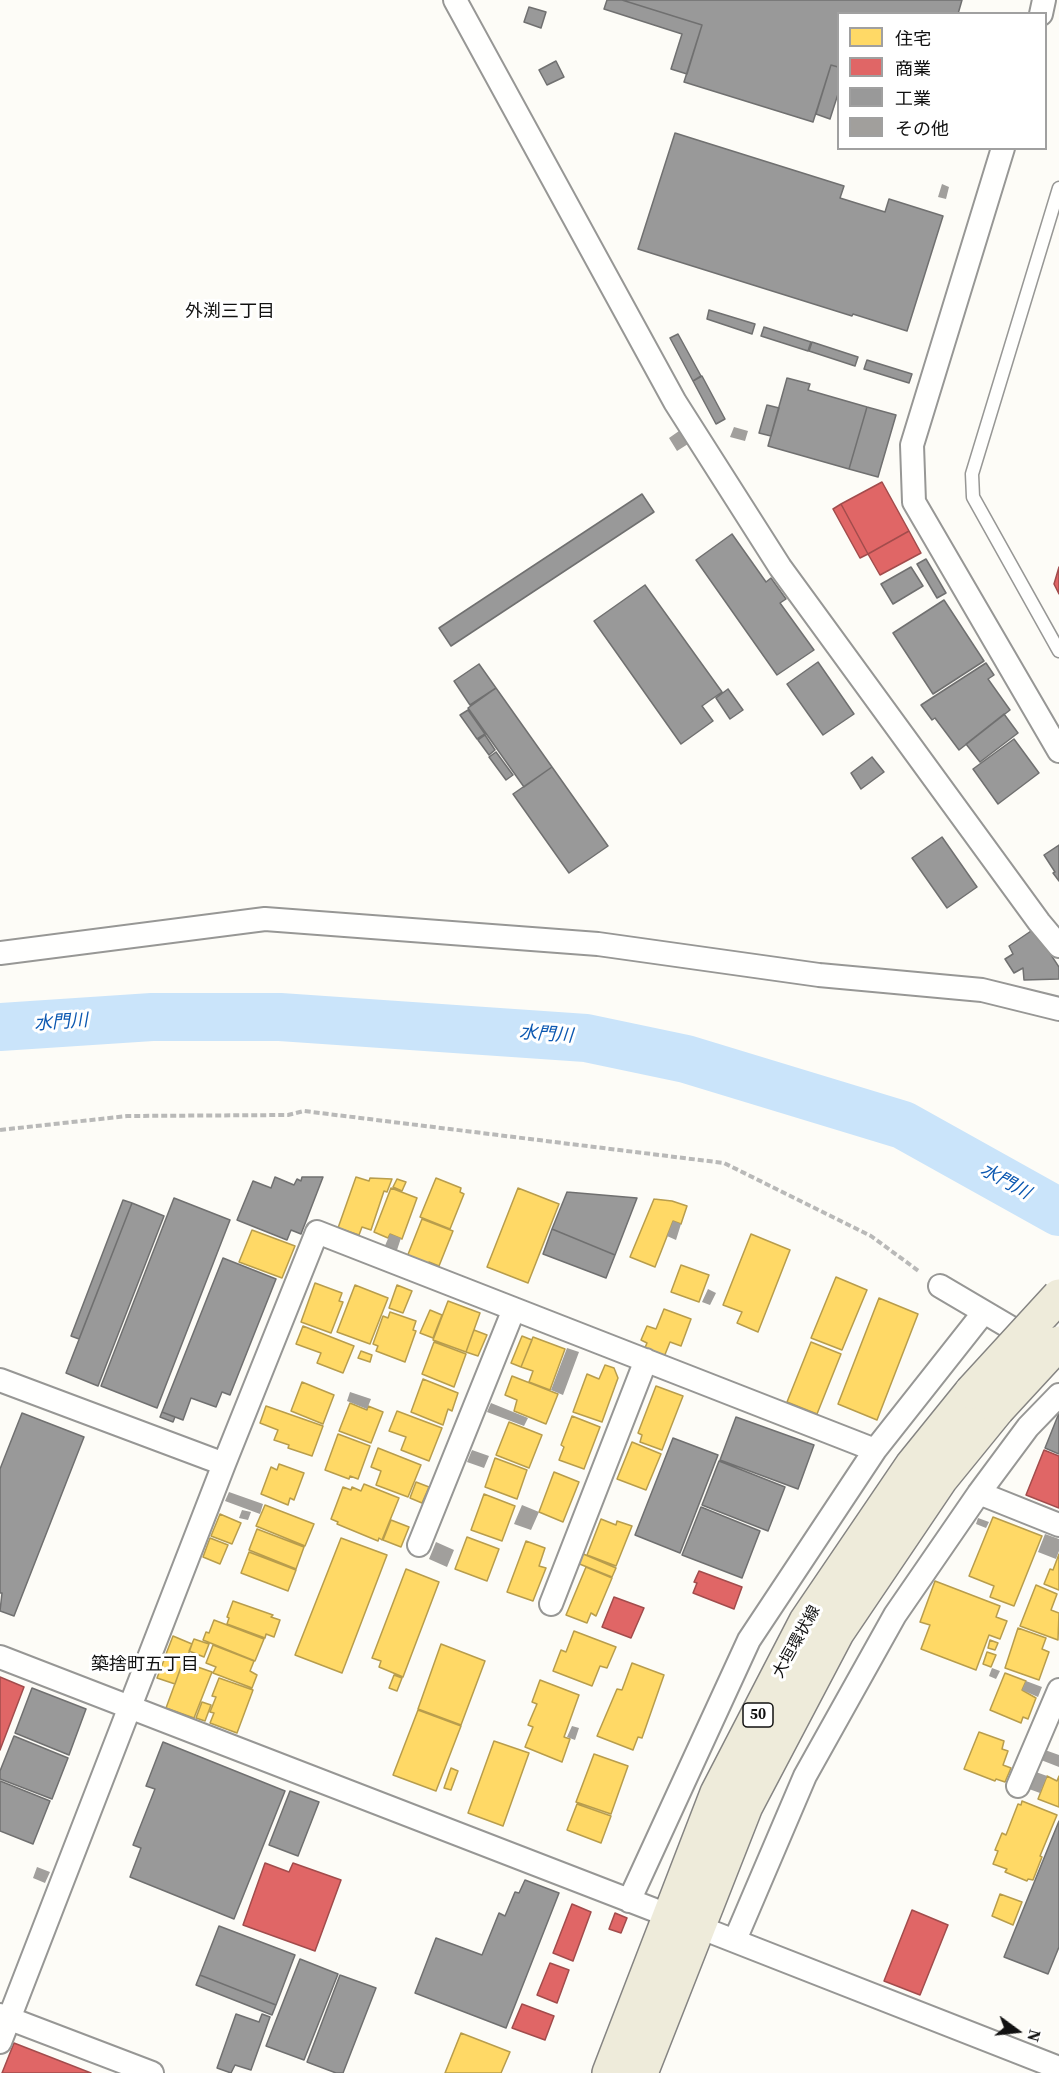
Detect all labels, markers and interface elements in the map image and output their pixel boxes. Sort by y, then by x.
legend [837,12,1047,150]
text: 住宅 [895,26,931,51]
text: 商業 [895,56,931,81]
text: 工業 [895,86,931,111]
text: その他 [895,116,949,141]
district label: 外渕三丁目 [185,301,275,323]
water label: 水門川 [33,1010,89,1036]
water label: 水門川 [518,1022,574,1048]
water label: 水門川 [976,1159,1034,1205]
street label: 大垣環状線 [769,1602,825,1682]
district label: 築捨町五丁目 [91,1654,199,1676]
road number: 50 [743,1703,773,1727]
north arrow [987,2001,1047,2061]
text: N [1022,2027,1047,2044]

